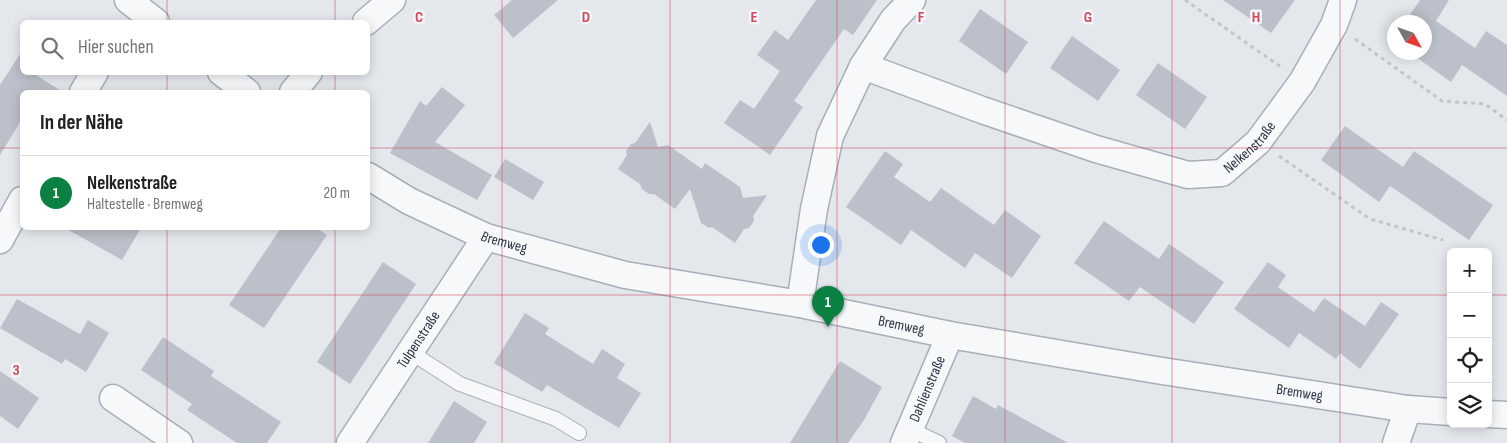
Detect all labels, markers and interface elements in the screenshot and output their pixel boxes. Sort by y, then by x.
text: C [415,8,423,27]
text: D [582,8,590,27]
text: E [751,8,758,27]
text: F [918,8,925,27]
text: G [1084,8,1092,27]
text: H [1252,8,1260,27]
north arrow [1387,15,1432,60]
search box [20,20,370,75]
icon: search [38,34,66,62]
text: Hier suchen [78,36,154,59]
text: In der Nähe [40,110,123,135]
street label: Nelkenstraße [1219,117,1280,177]
text: Nelkenstraße [87,172,177,195]
text: 1 [53,184,59,203]
text: 20 m [323,184,350,203]
text: Haltestelle · Bremweg [87,195,203,214]
street label: Bremweg [478,227,529,257]
your location [808,232,834,258]
map controls [1447,248,1492,428]
button: + [1447,248,1492,293]
pin: 1 [812,286,844,327]
button: − [1447,293,1492,338]
street label: Tulpenstraße [393,307,444,372]
street label: Bremweg [876,311,926,339]
button: locate [1447,338,1492,383]
street label: Dahlienstraße [905,353,950,425]
text: 3 [12,361,20,380]
street label: Bremweg [1275,379,1324,405]
button: layers [1447,383,1492,428]

